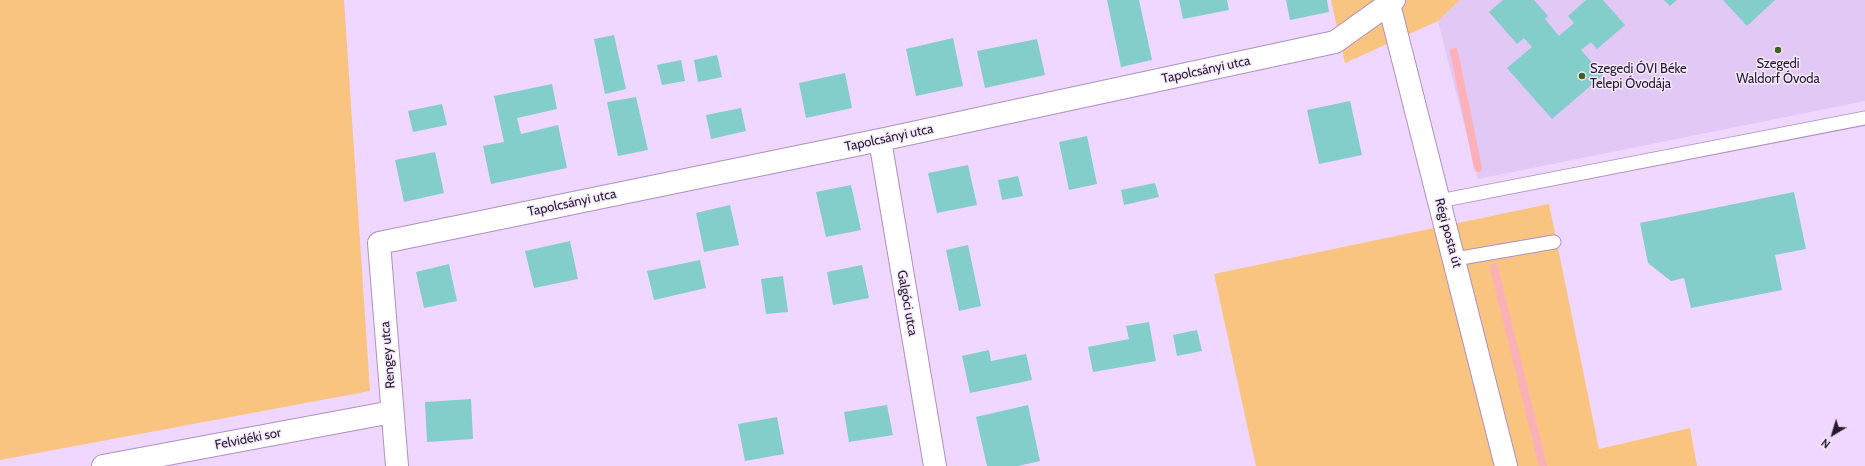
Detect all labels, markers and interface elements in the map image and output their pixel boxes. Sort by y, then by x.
marker: Szegedi Waldorf Óvoda [1773,45,1783,55]
street label: Tapolcsányi utca [1160,53,1252,87]
place label: Szegedi Waldorf Óvoda [1736,56,1820,87]
place label: Szegedi ÓVI Béke Telepi Óvodája [1590,61,1687,92]
marker: Szegedi ÓVI Béke Telepi Óvodája [1577,71,1587,81]
street label: Tapolcsányi utca [843,121,935,155]
street label: Tapolcsányi utca [526,186,618,220]
street label: Régi posta út [1431,197,1465,269]
street label: Galgóci utca [894,269,920,337]
street label: Rengey utca [377,321,399,389]
north arrow [1813,414,1853,454]
street label: Felvidéki sor [214,425,282,453]
text: N [1818,436,1833,451]

